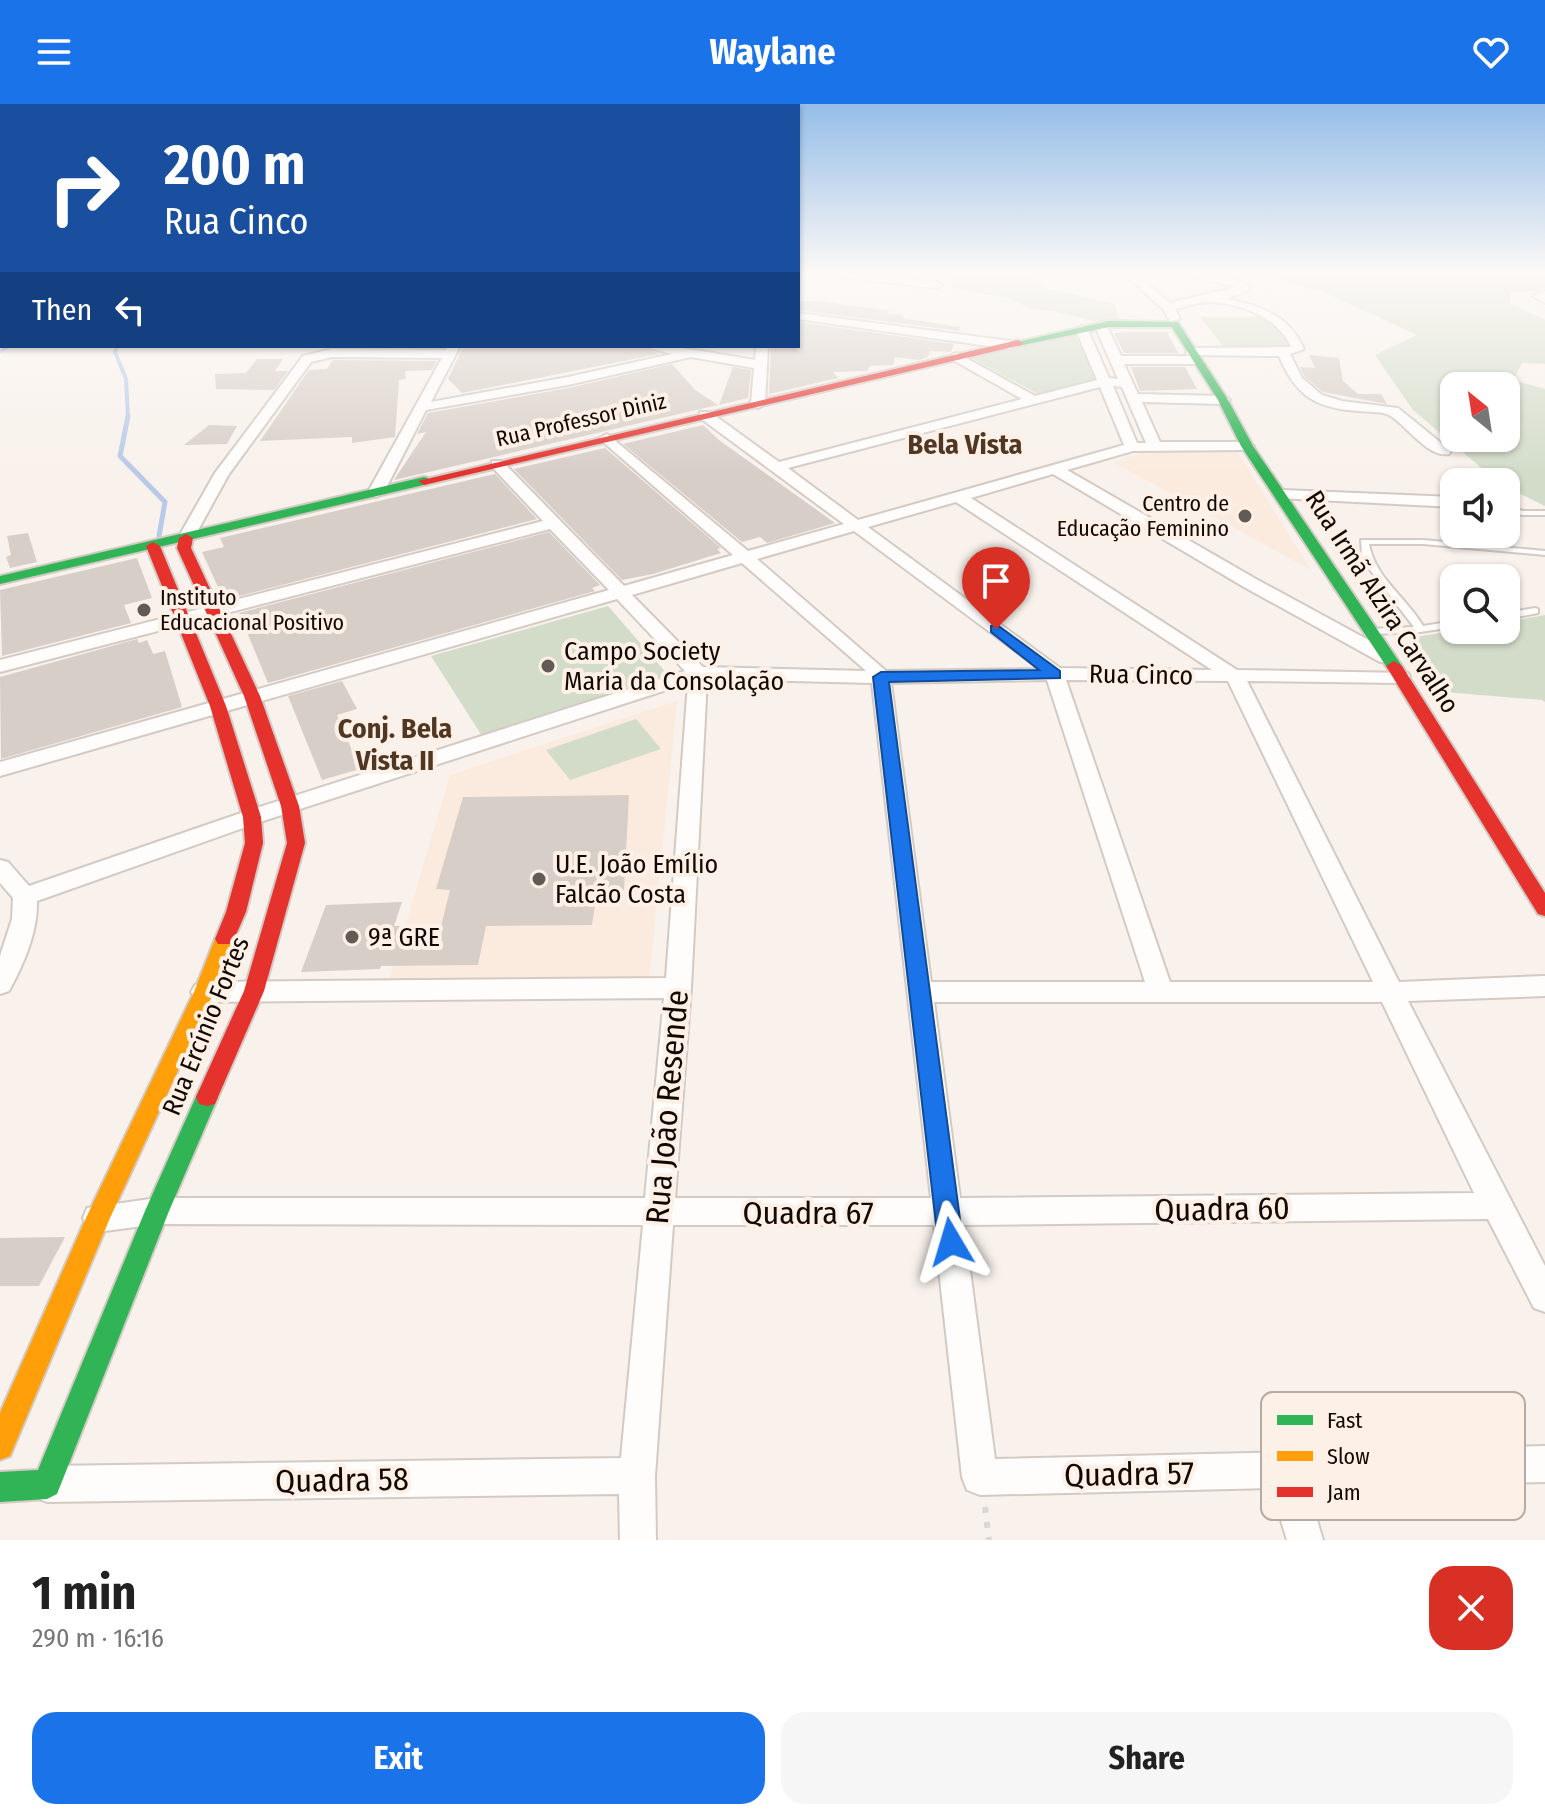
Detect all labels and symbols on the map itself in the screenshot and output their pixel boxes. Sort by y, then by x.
north arrow [1440,372,1520,452]
street label: Rua Professor Diniz [493,387,669,453]
district label: Bela Vista [908,428,1022,461]
street label: Rua Irmã Alzira Carvalho [1299,485,1465,719]
place label: Centro de Educação Feminino [1057,490,1229,542]
marker: Centro de Educação Feminino [1236,507,1254,525]
pin [962,547,1030,629]
place label: Instituto Educacional Positivo [160,584,344,636]
marker: Instituto Educacional Positivo [135,601,153,619]
place label: Campo Society Maria da Consolação [564,636,784,697]
marker: Campo Society Maria da Consolação [539,657,557,675]
street label: Rua Cinco [1089,659,1193,691]
district label: Conj. Bela Vista II [338,712,452,777]
place label: U.E. João Emílio Falcão Costa [555,849,718,910]
marker: U.E. João Emílio Falcão Costa [530,870,548,888]
place label: 9ª GRE [368,922,440,953]
marker: 9ª GRE [343,928,361,946]
street label: Rua Ercínio Fortes [156,932,256,1120]
street label: Rua João Resende [638,988,696,1226]
street label: Quadra 60 [1154,1189,1290,1229]
street label: Quadra 67 [742,1194,874,1232]
position arrow [909,1200,993,1284]
legend [1261,1392,1525,1520]
text: Fast [1327,1407,1363,1434]
text: Slow [1327,1443,1370,1470]
street label: Quadra 57 [1064,1454,1194,1494]
street label: Quadra 58 [275,1460,409,1500]
text: Jam [1327,1479,1361,1506]

